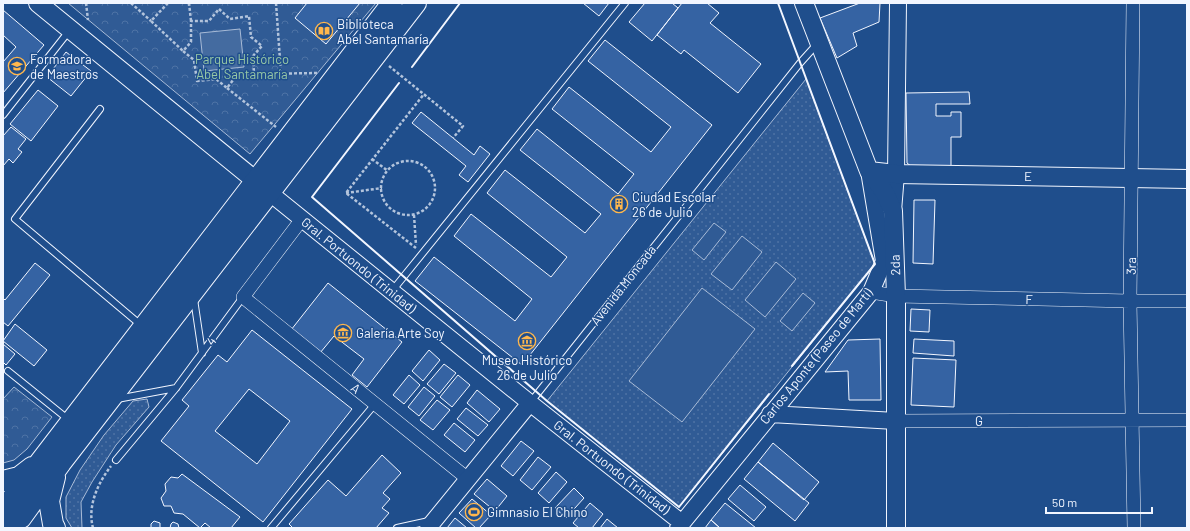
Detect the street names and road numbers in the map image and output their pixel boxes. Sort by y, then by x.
street label: E [1024,168,1032,184]
street label: Gral. Portuondo (Trinidad) [298,214,420,317]
street label: Avenida Moncada [587,242,659,328]
street label: 2da [887,254,903,276]
street label: 3ra [1123,257,1139,275]
street label: Carlos Aponte (Paseo de Martí) [756,284,876,427]
street label: F [1025,291,1033,307]
street label: 4 [202,333,220,349]
street label: A [348,379,364,397]
street label: G [975,413,983,429]
street label: Gral. Portuondo (Trinidad) [551,417,674,518]

